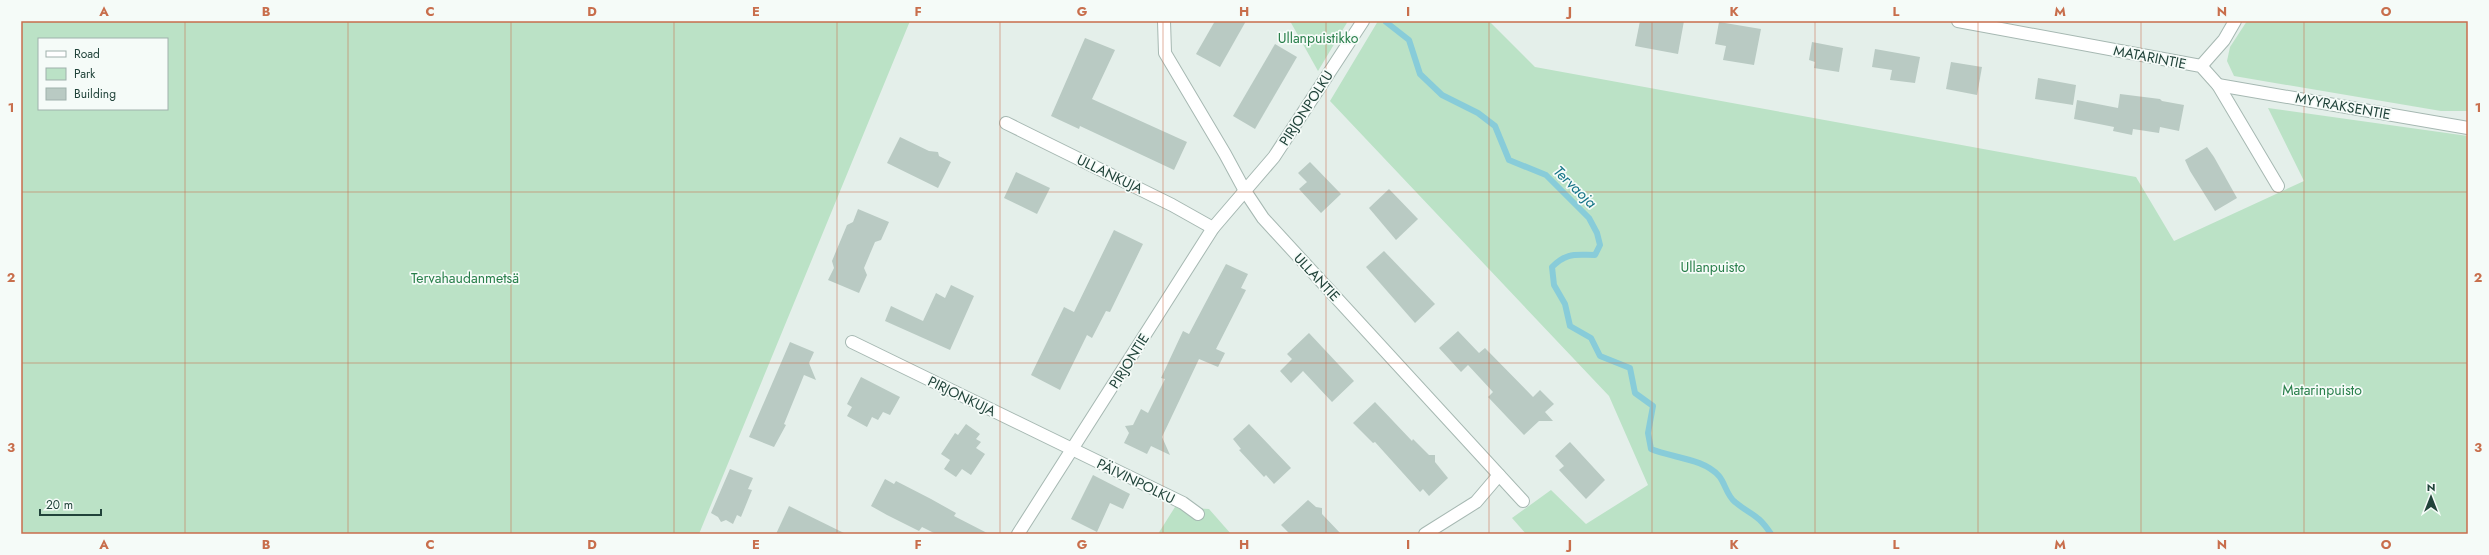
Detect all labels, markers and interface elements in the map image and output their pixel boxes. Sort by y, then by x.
text: A [98,2,109,21]
text: B [262,2,271,21]
text: C [425,2,435,21]
text: D [587,2,597,21]
text: E [752,2,760,21]
text: F [914,2,922,21]
text: G [1077,2,1088,21]
text: H [1239,2,1249,21]
text: I [1406,2,1410,21]
text: J [1565,2,1572,21]
text: K [1729,2,1739,21]
text: L [1893,2,1900,21]
text: M [2054,2,2066,21]
text: N [2217,2,2227,21]
text: O [2381,2,2392,21]
park label: Ullanpuistikko [1278,28,1359,48]
legend [38,38,168,110]
street label: MATARINTIE [2112,40,2188,74]
text: Road [74,45,100,63]
text: Park [74,65,96,83]
street label: PIRJONPOLKU [1274,67,1338,149]
text: Building [74,85,116,103]
street label: MYYRAKSENTIE [2294,88,2392,124]
text: 1 [8,98,14,117]
text: 1 [2475,98,2481,117]
street label: ULLANKUJA [1074,149,1147,199]
water label: Tervaoja [1548,161,1602,214]
street label: ULLANTIE [1289,248,1345,306]
park label: Ullanpuisto [1681,257,1746,277]
text: 2 [7,268,15,287]
park label: Tervahaudanmetsä [411,268,519,288]
text: 2 [2474,268,2482,287]
street label: PIRJONTIE [1104,329,1154,393]
street label: PIRJONKUJA [925,371,1000,421]
park label: Matarinpuisto [2282,380,2362,400]
text: 3 [7,438,15,457]
text: 3 [2474,438,2482,457]
street label: PÄIVINPOLKU [1094,453,1178,509]
north arrow [2411,477,2451,517]
text: N [2427,479,2435,495]
scale bar [40,491,101,517]
text: 20 m [46,496,73,514]
text: A [98,535,109,554]
text: B [262,535,271,554]
text: C [425,535,435,554]
text: D [587,535,597,554]
text: E [752,535,760,554]
text: F [914,535,922,554]
text: G [1077,535,1088,554]
text: H [1239,535,1249,554]
text: I [1406,535,1410,554]
text: J [1565,535,1572,554]
text: K [1729,535,1739,554]
text: L [1893,535,1900,554]
text: M [2054,535,2066,554]
text: N [2217,535,2227,554]
text: O [2381,535,2392,554]

